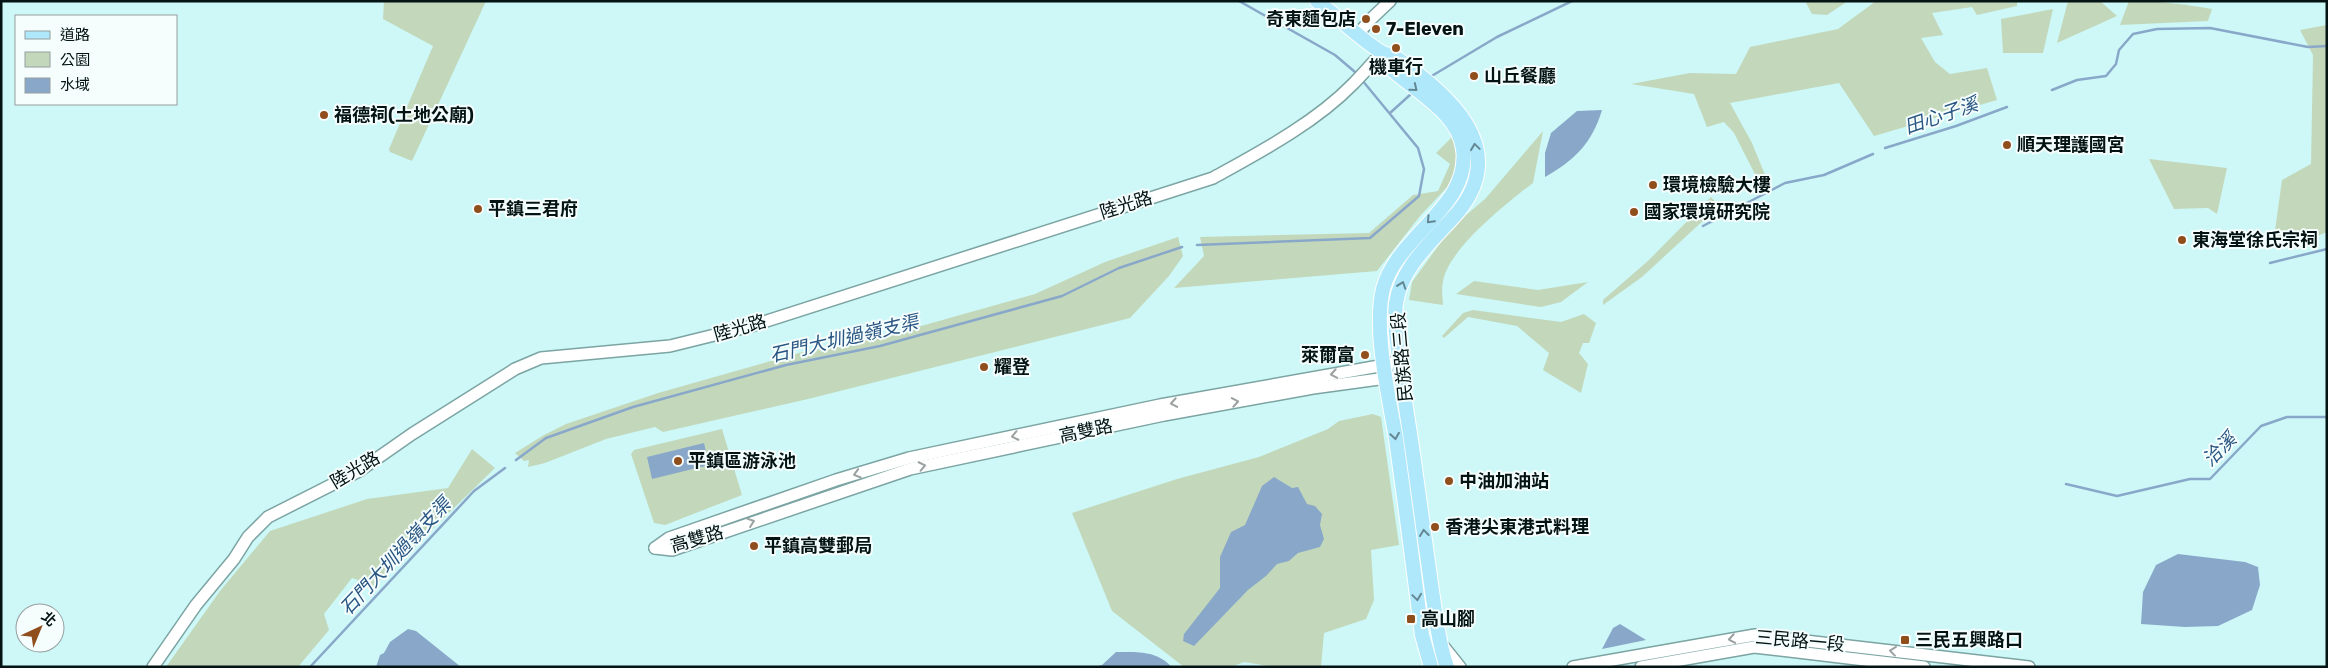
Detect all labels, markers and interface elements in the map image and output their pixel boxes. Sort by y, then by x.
place label: 奇東麵包店 [1266,8,1356,30]
marker: 奇東麵包店 [1360,13,1372,25]
legend [15,15,178,105]
place label: 7-Eleven [1386,18,1464,40]
marker: 7-Eleven [1370,23,1382,35]
text: 道路 [60,26,90,44]
marker: 機車行 [1390,42,1402,54]
text: 公園 [60,51,90,69]
place label: 機車行 [1369,56,1423,78]
place label: 山丘餐廳 [1484,65,1556,87]
marker: 山丘餐廳 [1468,70,1480,82]
text: 水域 [60,76,90,94]
one-way arrow [1408,82,1417,90]
water label: 田心子溪 [1901,91,1984,139]
place label: 福德祠(土地公廟) [334,104,474,126]
marker: 福德祠(土地公廟) [318,109,330,121]
place label: 順天理護國宮 [2017,134,2125,156]
marker: 順天理護國宮 [2001,139,2013,151]
one-way arrow [1470,143,1481,151]
place label: 環境檢驗大樓 [1663,174,1771,196]
marker: 環境檢驗大樓 [1647,179,1659,191]
street label: 陸光路 [1097,187,1155,223]
place label: 平鎮三君府 [488,198,578,220]
place label: 國家環境研究院 [1644,201,1770,223]
marker: 平鎮三君府 [472,203,484,215]
marker: 國家環境研究院 [1628,206,1640,218]
one-way arrow [1427,215,1436,224]
place label: 東海堂徐氏宗祠 [2192,229,2318,251]
marker: 東海堂徐氏宗祠 [2176,234,2188,246]
one-way arrow [1396,282,1406,290]
street label: 陸光路 [711,310,769,346]
water label: 石門大圳過嶺支渠 [767,310,924,367]
street label: 民族路三段 [1387,311,1417,403]
place label: 萊爾富 [1301,344,1355,366]
marker: 萊爾富 [1359,349,1371,361]
place label: 耀登 [994,356,1030,378]
marker: 耀登 [978,361,990,373]
one-way arrow [1330,368,1339,378]
one-way arrow [1170,397,1179,407]
one-way arrow [1231,397,1240,407]
street label: 高雙路 [1057,415,1115,447]
water label: 洽溪 [2198,426,2243,471]
one-way arrow [1011,430,1020,441]
one-way arrow [1389,432,1400,440]
street label: 陸光路 [326,447,384,493]
place label: 平鎮區游泳池 [688,450,796,472]
marker: 平鎮區游泳池 [672,455,684,467]
one-way arrow [917,461,926,472]
one-way arrow [854,468,862,478]
place label: 中油加油站 [1459,470,1549,492]
marker: 中油加油站 [1443,475,1455,487]
water label: 石門大圳過嶺支渠 [335,491,458,620]
place label: 香港尖東港式料理 [1445,516,1589,538]
one-way arrow [746,518,755,528]
street label: 高雙路 [668,521,726,557]
marker: 香港尖東港式料理 [1429,521,1441,533]
one-way arrow [1419,528,1430,536]
place label: 平鎮高雙郵局 [764,535,872,557]
marker: 平鎮高雙郵局 [748,540,760,552]
one-way arrow [1411,593,1422,601]
north arrow [15,603,65,653]
text: 北 [38,608,60,630]
place label: 高山腳 [1421,608,1475,630]
marker: 高山腳 [1405,613,1417,625]
street label: 三民路一段 [1754,626,1846,656]
place label: 三民五興路口 [1915,629,2023,651]
one-way arrow [1728,634,1737,644]
marker: 三民五興路口 [1899,634,1911,646]
one-way arrow [1889,646,1897,657]

